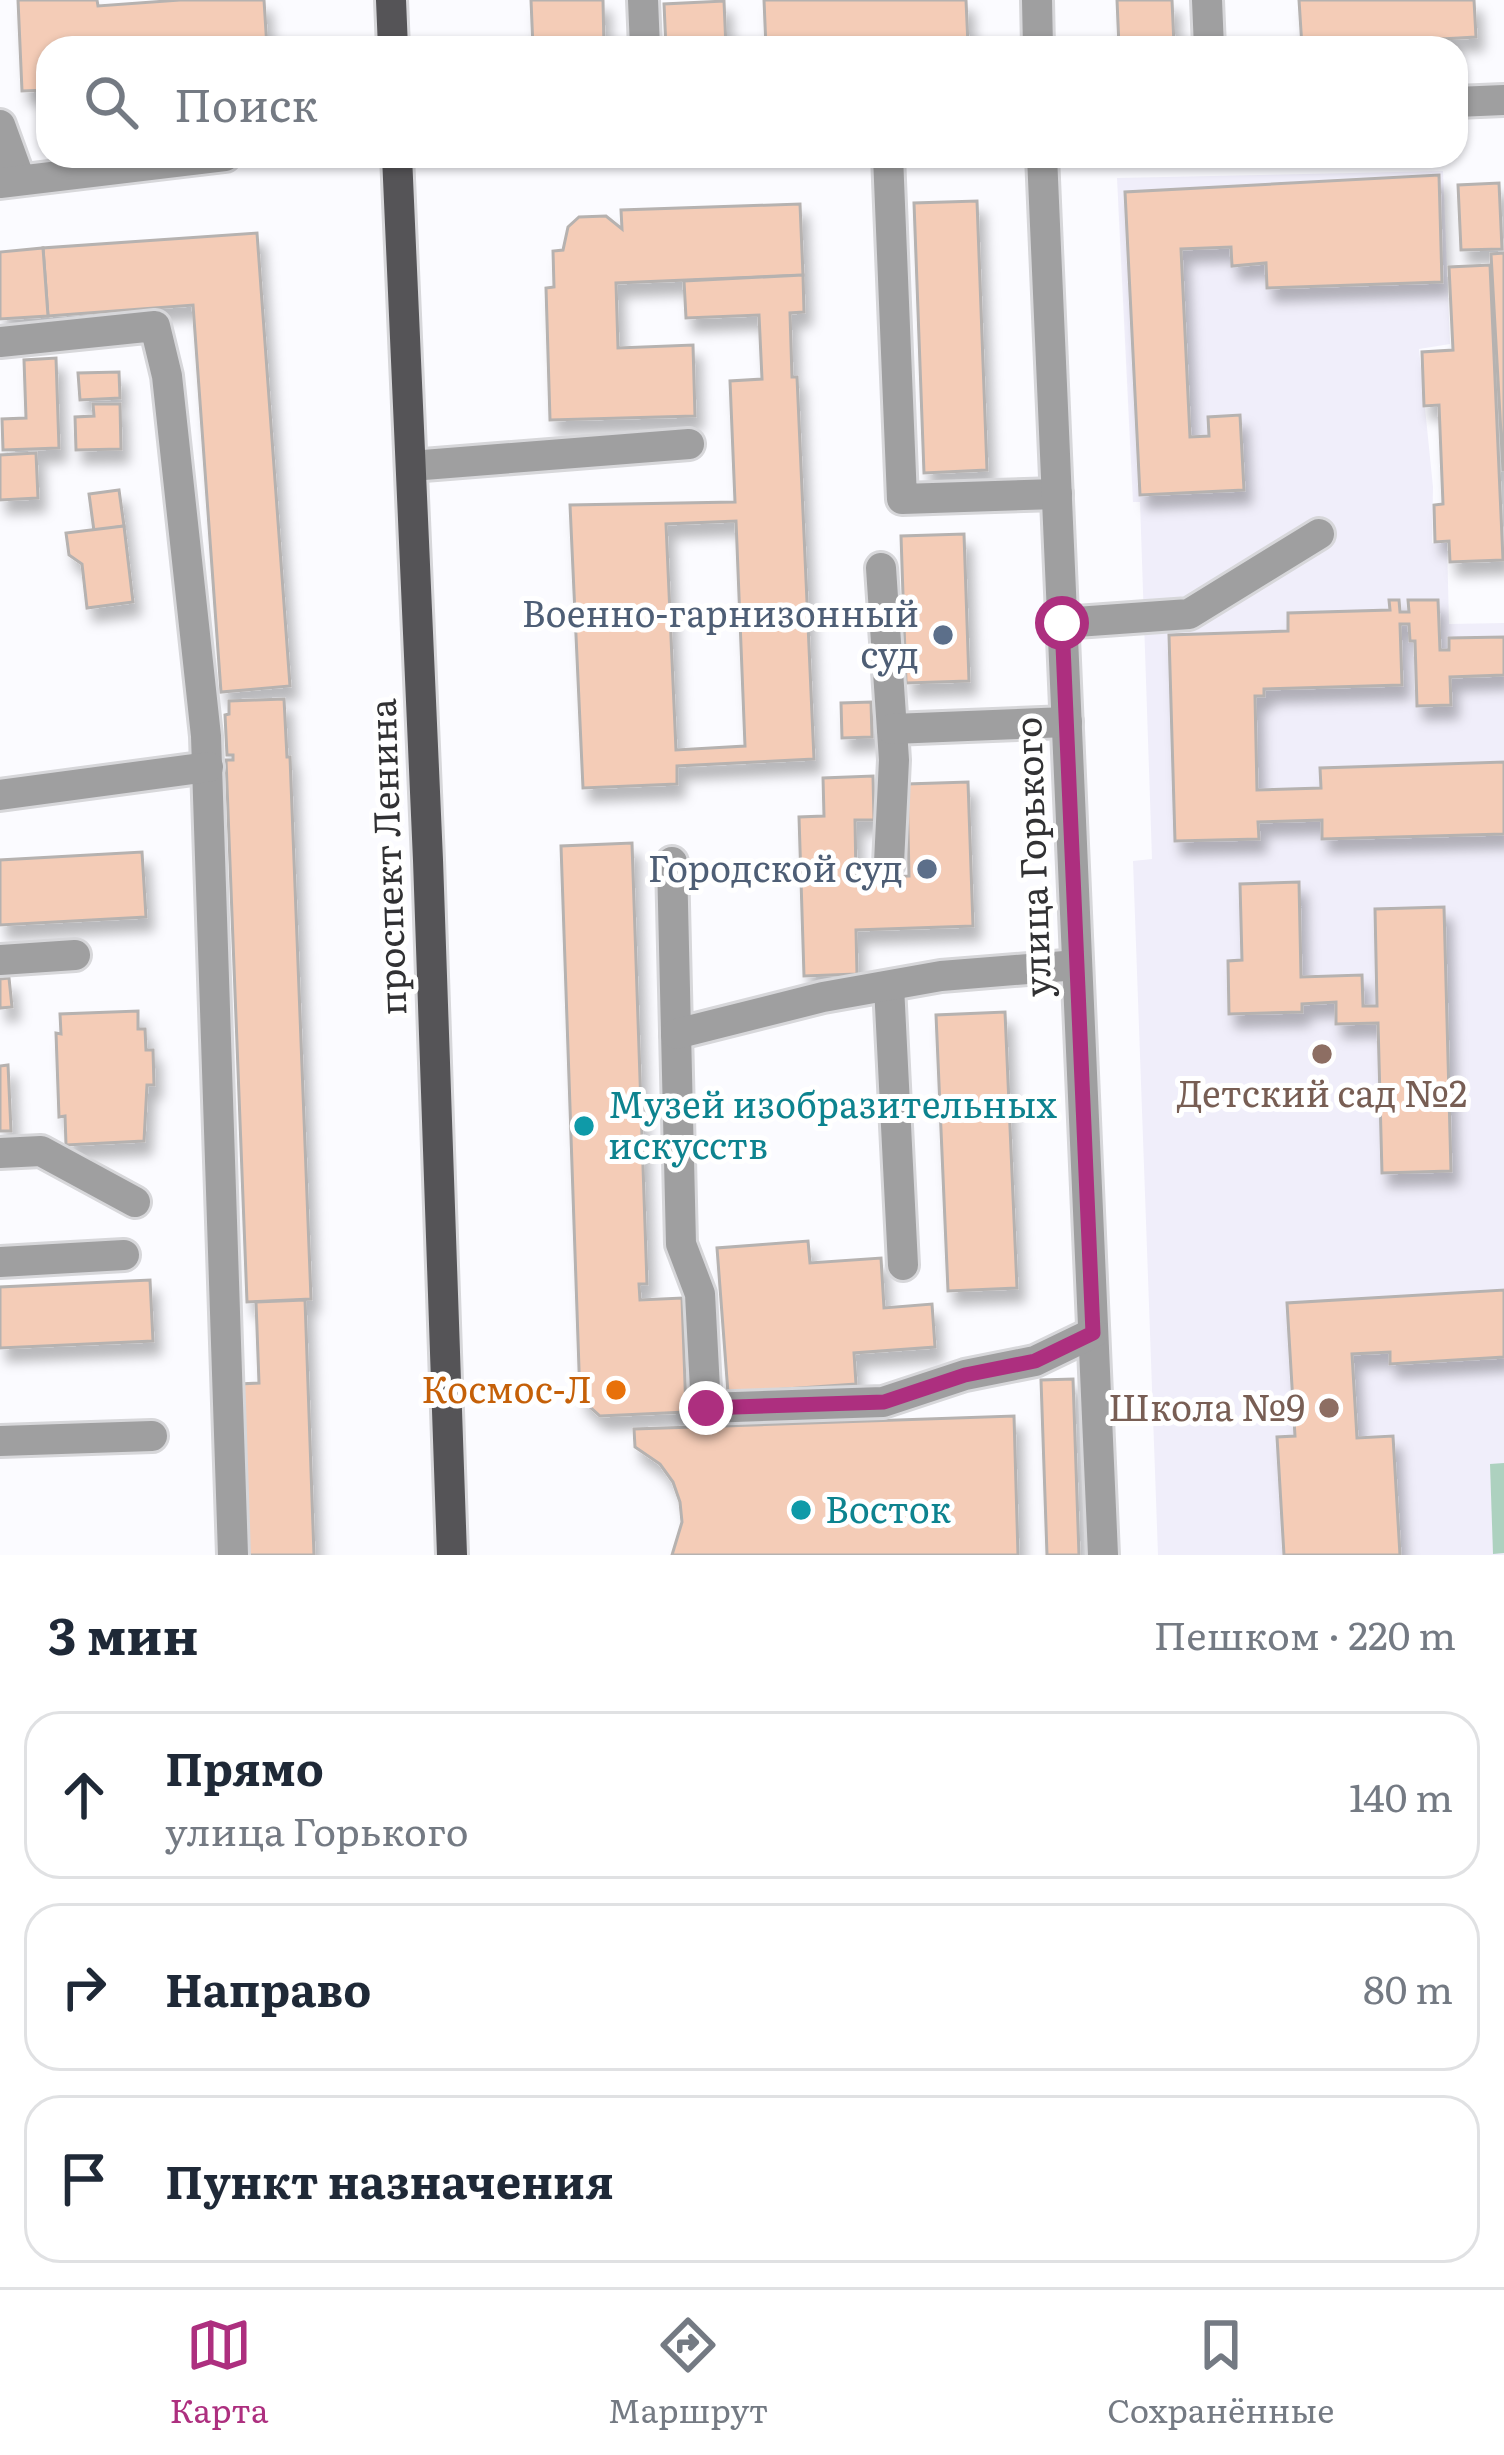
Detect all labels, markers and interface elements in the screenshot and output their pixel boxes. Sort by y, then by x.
search box [36,36,1468,168]
icon: search [78,69,144,135]
text: Поиск [174,69,318,136]
place label: Военно-гарнизонный суд [522,585,919,679]
route start [1035,596,1089,650]
marker: Военно-гарнизонный суд [930,622,956,648]
street label: проспект Ленина [353,697,418,1016]
street label: улица Горького [999,716,1062,998]
place label: Городской суд [648,840,903,893]
marker: Городской суд [914,856,940,882]
marker: Детский сад №2 [1309,1041,1335,1067]
place label: Детский сад №2 [1177,1065,1467,1118]
place label: Музей изобразительных искусств [608,1076,1057,1170]
marker: Музей изобразительных искусств [571,1113,597,1139]
place label: Космос-Л [421,1361,592,1414]
marker: Космос-Л [603,1377,629,1403]
place label: Школа №9 [1108,1379,1305,1432]
route end [679,1381,733,1435]
marker: Школа №9 [1316,1395,1342,1421]
place label: Восток [825,1481,951,1534]
marker: Восток [788,1497,814,1523]
text: 3 мин [48,1595,199,1671]
text: Пешком · 220 m [1154,1604,1456,1662]
text: Прямо [165,1733,324,1800]
icon: ahead [51,1762,117,1828]
text: 140 m [1349,1766,1453,1824]
text: улица Горького [165,1800,469,1858]
icon: right [51,1954,117,2020]
text: Направо [165,1954,371,2021]
text: 80 m [1363,1958,1453,2016]
icon: arrive [51,2146,117,2212]
text: Пункт назначения [165,2146,614,2213]
tab: Карта [170,2312,268,2433]
tab: Маршрут [608,2312,768,2433]
tab: Сохранённые [1107,2312,1334,2433]

